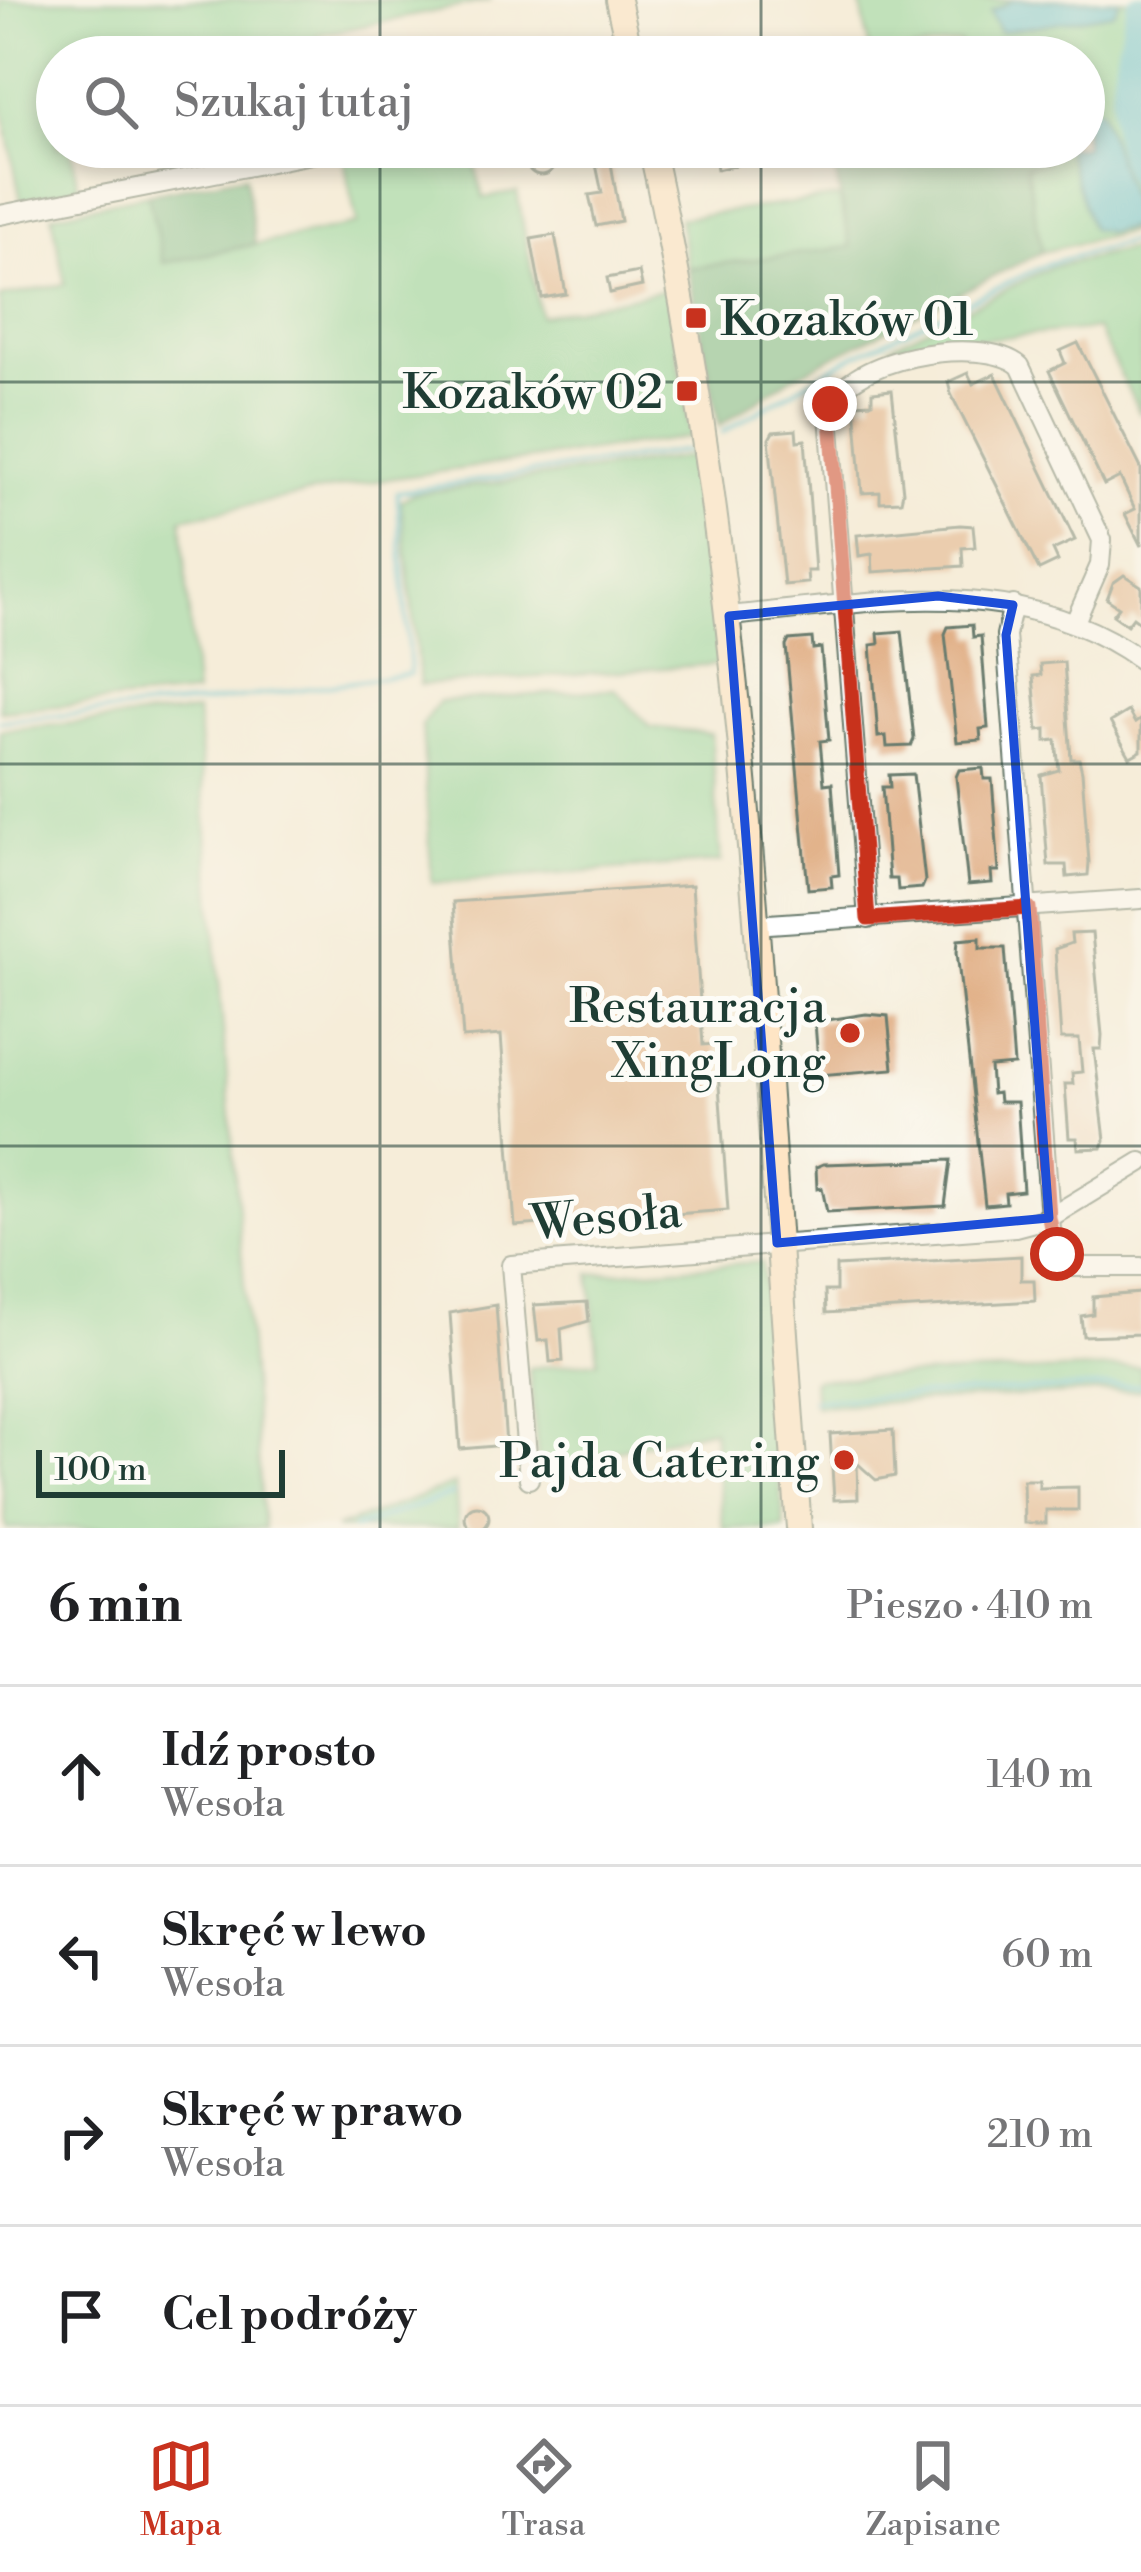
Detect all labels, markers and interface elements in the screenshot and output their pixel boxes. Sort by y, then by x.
search box [36,36,1105,168]
icon: search [78,69,144,135]
text: Szukaj tutaj [174,74,414,131]
place label: Kozaków 01 [720,291,974,351]
marker: Kozaków 01 [683,305,709,331]
place label: Kozaków 02 [402,364,663,424]
route end [803,377,857,431]
marker: Kozaków 02 [674,378,700,404]
place label: Restauracja XingLong [569,978,827,1093]
marker: Restauracja XingLong [837,1020,863,1046]
street label: Wesoła [526,1182,685,1256]
route start [1030,1227,1084,1281]
place label: Pajda Catering [499,1433,820,1493]
scale bar [36,1444,285,1497]
marker: Pajda Catering [831,1447,857,1473]
text: 100 m [54,1450,147,1491]
text: 6 min [48,1574,182,1638]
text: Pieszo · 410 m [847,1582,1093,1631]
text: Idź prosto [162,1723,377,1780]
icon: ahead [48,1743,114,1809]
text: 140 m [986,1751,1093,1800]
text: Wesoła [162,1780,285,1829]
text: Skręć w lewo [162,1903,427,1960]
icon: left [48,1923,114,1989]
text: 60 m [1001,1931,1093,1980]
text: Wesoła [162,1960,285,2009]
text: Skręć w prawo [162,2083,463,2140]
icon: right [48,2103,114,2169]
text: 210 m [987,2111,1093,2160]
text: Wesoła [162,2140,285,2189]
icon: arrive [48,2283,114,2349]
text: Cel podróży [162,2287,417,2344]
tab: Mapa [140,2433,222,2546]
tab: Trasa [502,2433,585,2546]
tab: Zapisane [865,2433,1001,2546]

